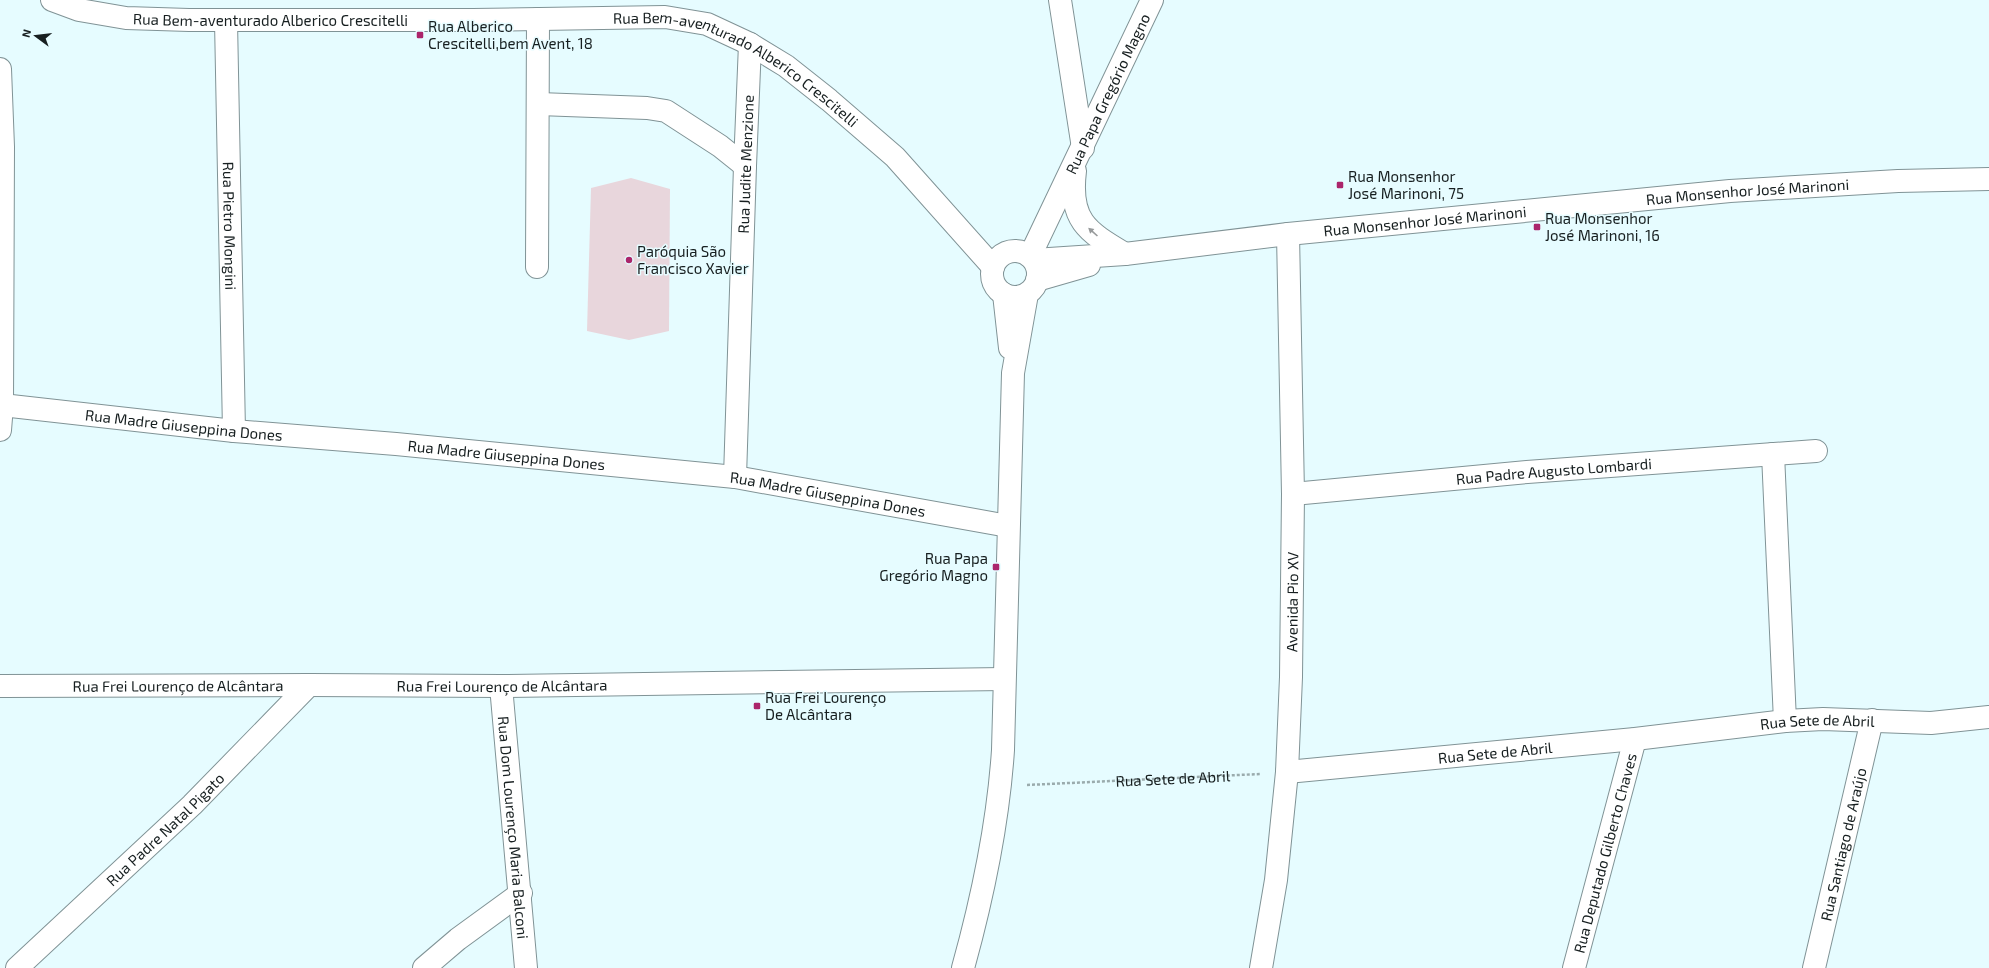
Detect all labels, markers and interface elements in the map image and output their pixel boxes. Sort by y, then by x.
street label: Rua Bem-aventurado Alberico Crescitelli [613,7,862,130]
street label: Rua Bem-aventurado Alberico Crescitelli [133,9,408,29]
street label: Rua Papa Gregório Magno [1062,10,1153,177]
north arrow [16,16,56,56]
place label: Rua Alberico Crescitelli,bem Avent, 18 [428,17,593,52]
text: N [19,28,33,39]
marker: Rua Alberico Crescitelli,bem Avent, 18 [415,30,425,40]
street label: Rua Judite Menzione [734,94,757,234]
street label: Rua Pietro Mongini [220,162,240,290]
place label: Rua Monsenhor José Marinoni, 75 [1348,167,1464,202]
street label: Rua Monsenhor José Marinoni [1645,175,1850,208]
marker: Rua Monsenhor José Marinoni, 75 [1335,180,1345,190]
street label: Rua Monsenhor José Marinoni [1323,202,1527,240]
place label: Rua Monsenhor José Marinoni, 16 [1545,209,1660,244]
marker: Rua Monsenhor José Marinoni, 16 [1532,222,1542,232]
one-way arrow [1087,228,1098,237]
place label: Paróquia São Francisco Xavier [637,242,749,277]
marker: Paróquia São Francisco Xavier [624,255,634,265]
street label: Rua Madre Giuseppina Dones [84,405,283,444]
street label: Rua Madre Giuseppina Dones [407,436,606,473]
street label: Rua Padre Augusto Lombardi [1455,454,1653,488]
street label: Rua Madre Giuseppina Dones [729,468,927,520]
place label: Rua Papa Gregório Magno [879,549,988,584]
street label: Avenida Pio XV [1282,552,1301,652]
marker: Rua Papa Gregório Magno [991,562,1001,572]
street label: Rua Frei Lourenço de Alcântara [73,676,283,695]
street label: Rua Frei Lourenço de Alcântara [397,676,608,696]
place label: Rua Frei Lourenço De Alcântara [765,688,886,723]
marker: Rua Frei Lourenço De Alcântara [752,701,762,711]
street label: Rua Sete de Abril [1759,710,1876,733]
street label: Rua Dom Lourenço Maria Balconi [495,715,532,940]
street label: Rua Sete de Abril [1437,738,1554,767]
street label: Rua Deputado Gilberto Chaves [1569,751,1640,955]
street label: Rua Sete de Abril [1115,766,1231,790]
street label: Rua Santiago de Araújo [1816,766,1870,923]
street label: Rua Padre Natal Pigato [102,769,228,889]

